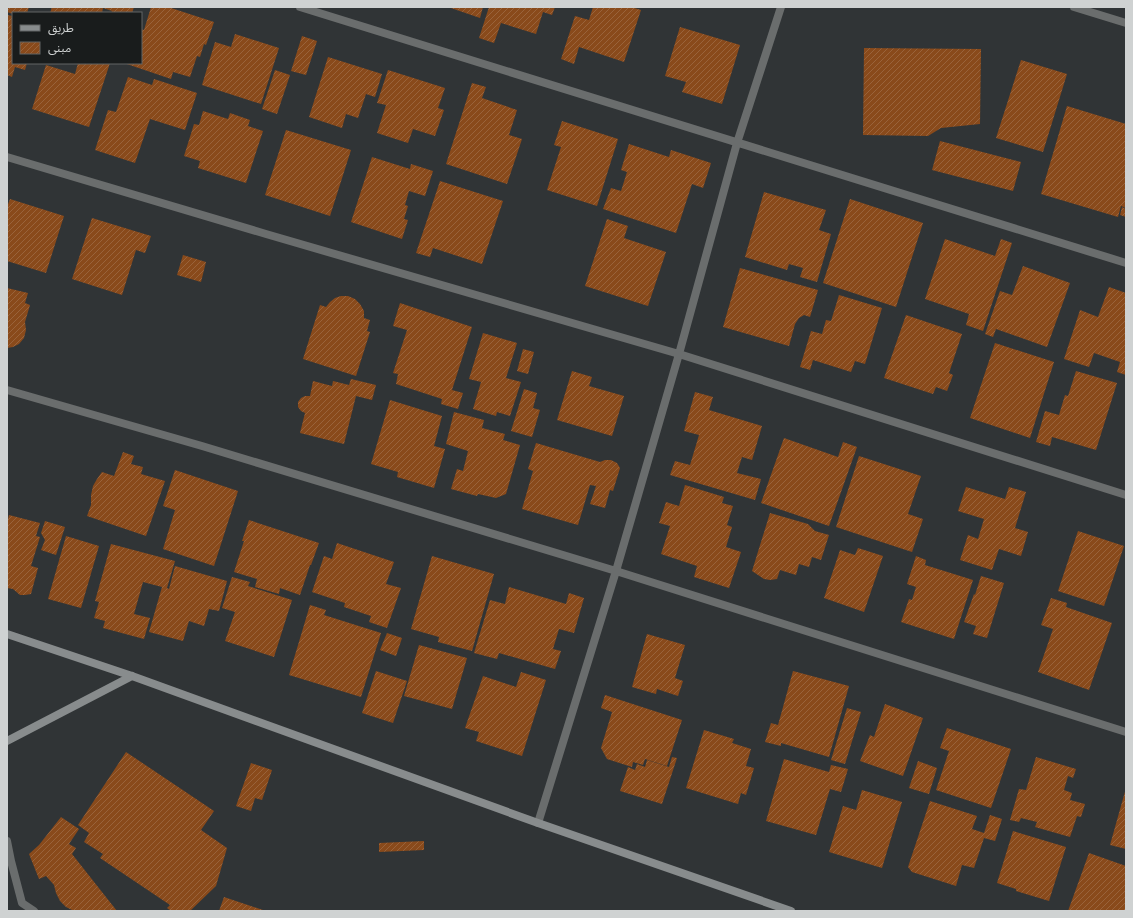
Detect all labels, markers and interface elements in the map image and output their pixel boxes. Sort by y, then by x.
legend [12,12,142,64]
text: طريق [48,21,74,36]
text: مبنى [48,41,71,55]

